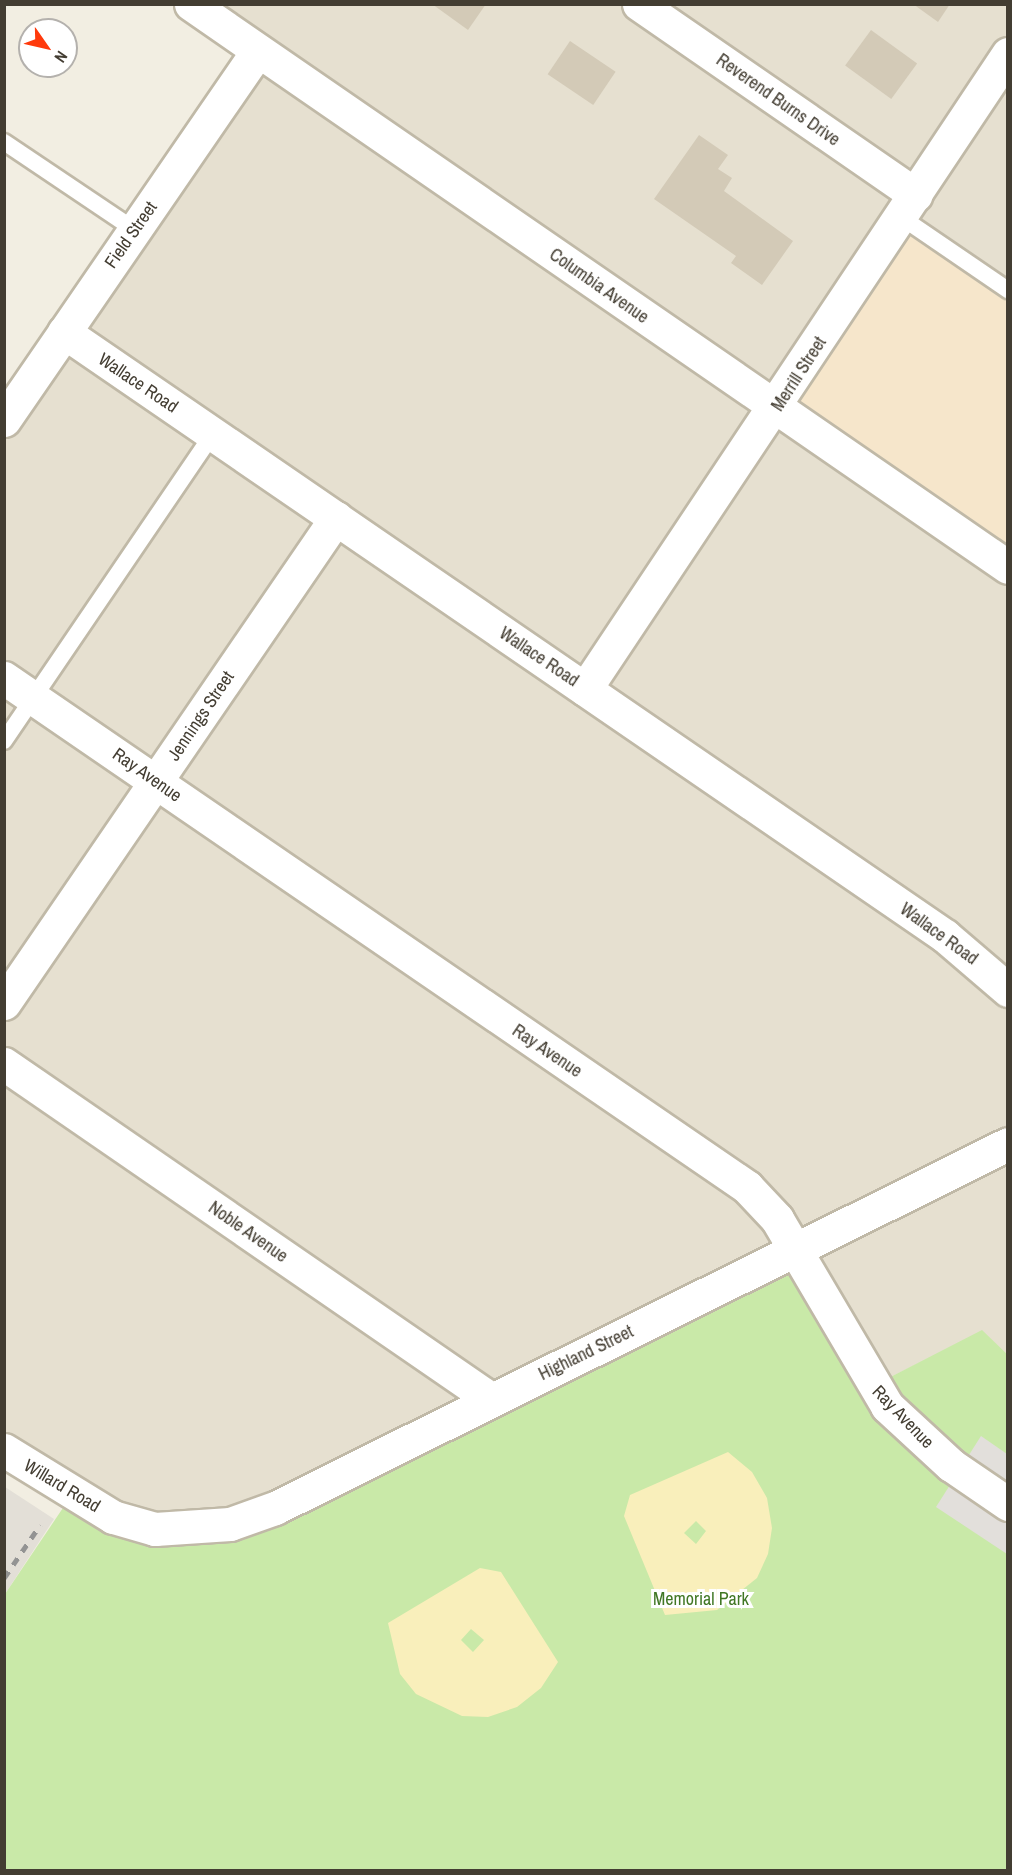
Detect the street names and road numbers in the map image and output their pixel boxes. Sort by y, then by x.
street label: Reverend Burns Drive [712,49,844,151]
street label: Field Street [100,198,162,272]
street label: Columbia Avenue [545,244,653,328]
street label: Merrill Street [767,333,831,415]
street label: Wallace Road [94,349,182,417]
street label: Wallace Road [495,623,583,691]
street label: Jennings Street [163,667,239,765]
street label: Ray Avenue [108,743,186,807]
street label: Wallace Road [896,898,982,970]
street label: Ray Avenue [508,1020,586,1082]
street label: Noble Avenue [204,1197,292,1267]
street label: Highland Street [535,1321,637,1385]
street label: Ray Avenue [867,1381,939,1453]
street label: Willard Road [20,1455,104,1517]

